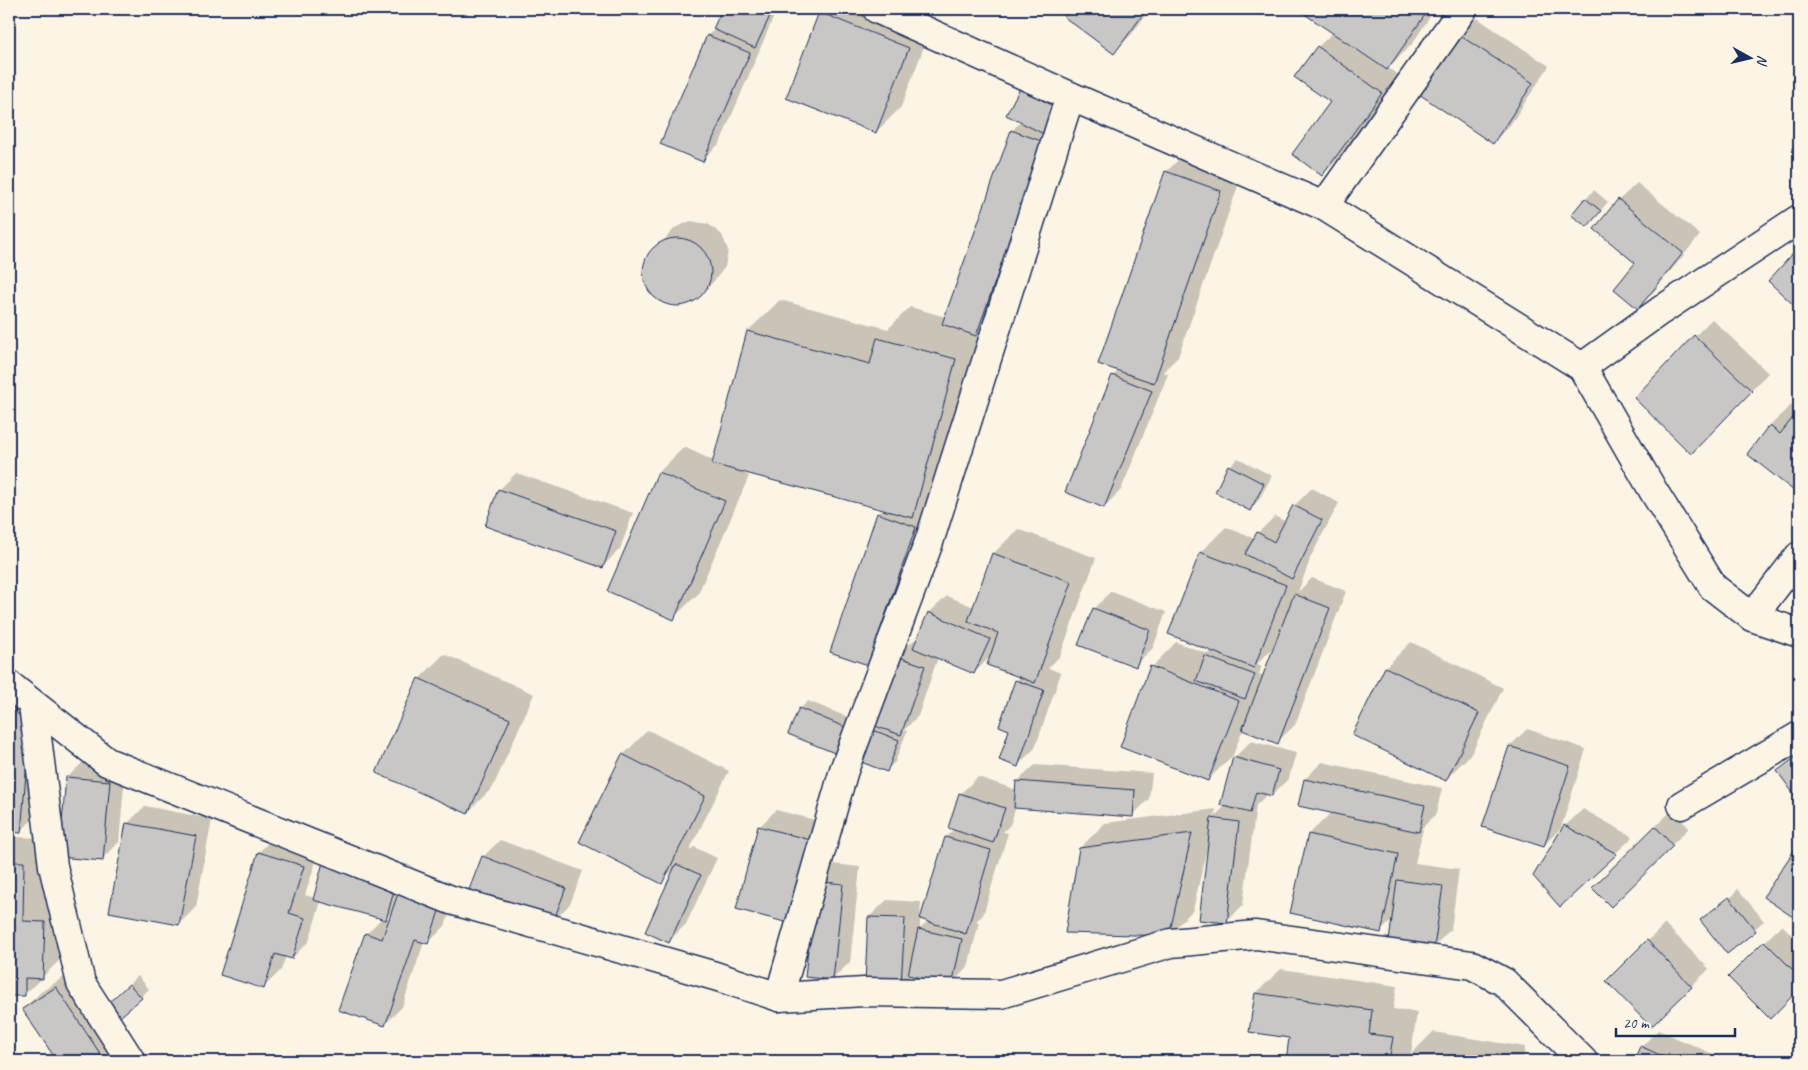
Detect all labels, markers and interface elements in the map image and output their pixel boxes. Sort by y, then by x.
north arrow [1726,32,1776,82]
text: N [1753,54,1771,68]
scale bar [1616,1005,1734,1037]
text: 20 m [1623,1014,1650,1033]

